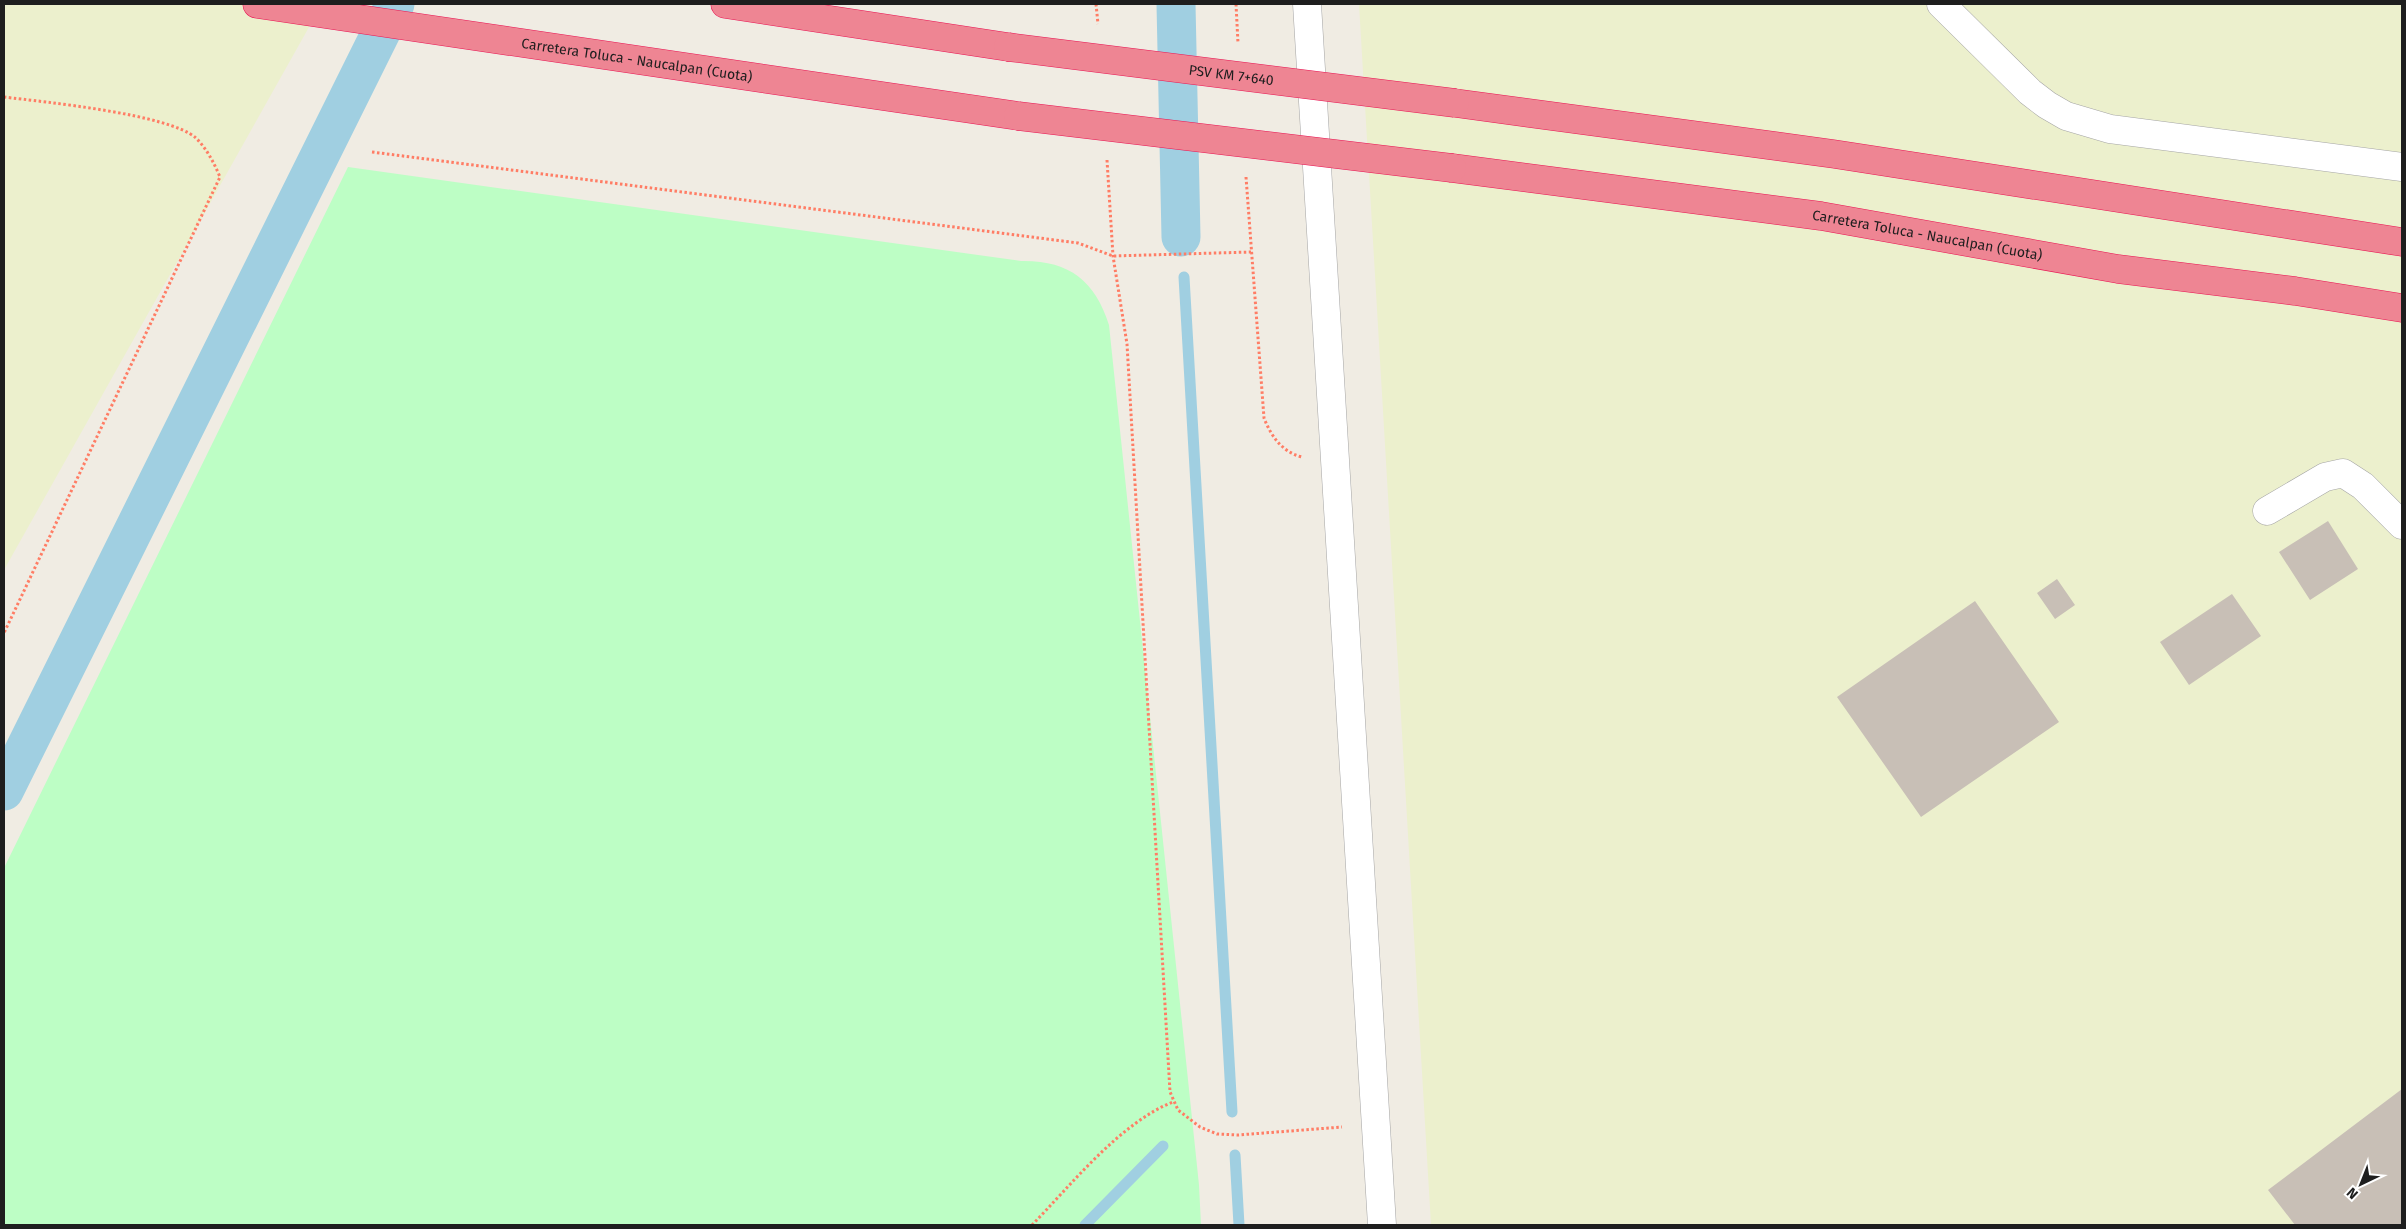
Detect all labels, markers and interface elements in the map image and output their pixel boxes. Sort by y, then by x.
street label: Carretera Toluca - Naucalpan (Cuota) [520,35,754,85]
street label: PSV KM 7+640 [1188,61,1275,89]
street label: Carretera Toluca - Naucalpan (Cuota) [1811,206,2044,264]
north arrow [2336,1159,2386,1209]
text: N [2343,1184,2362,1203]

